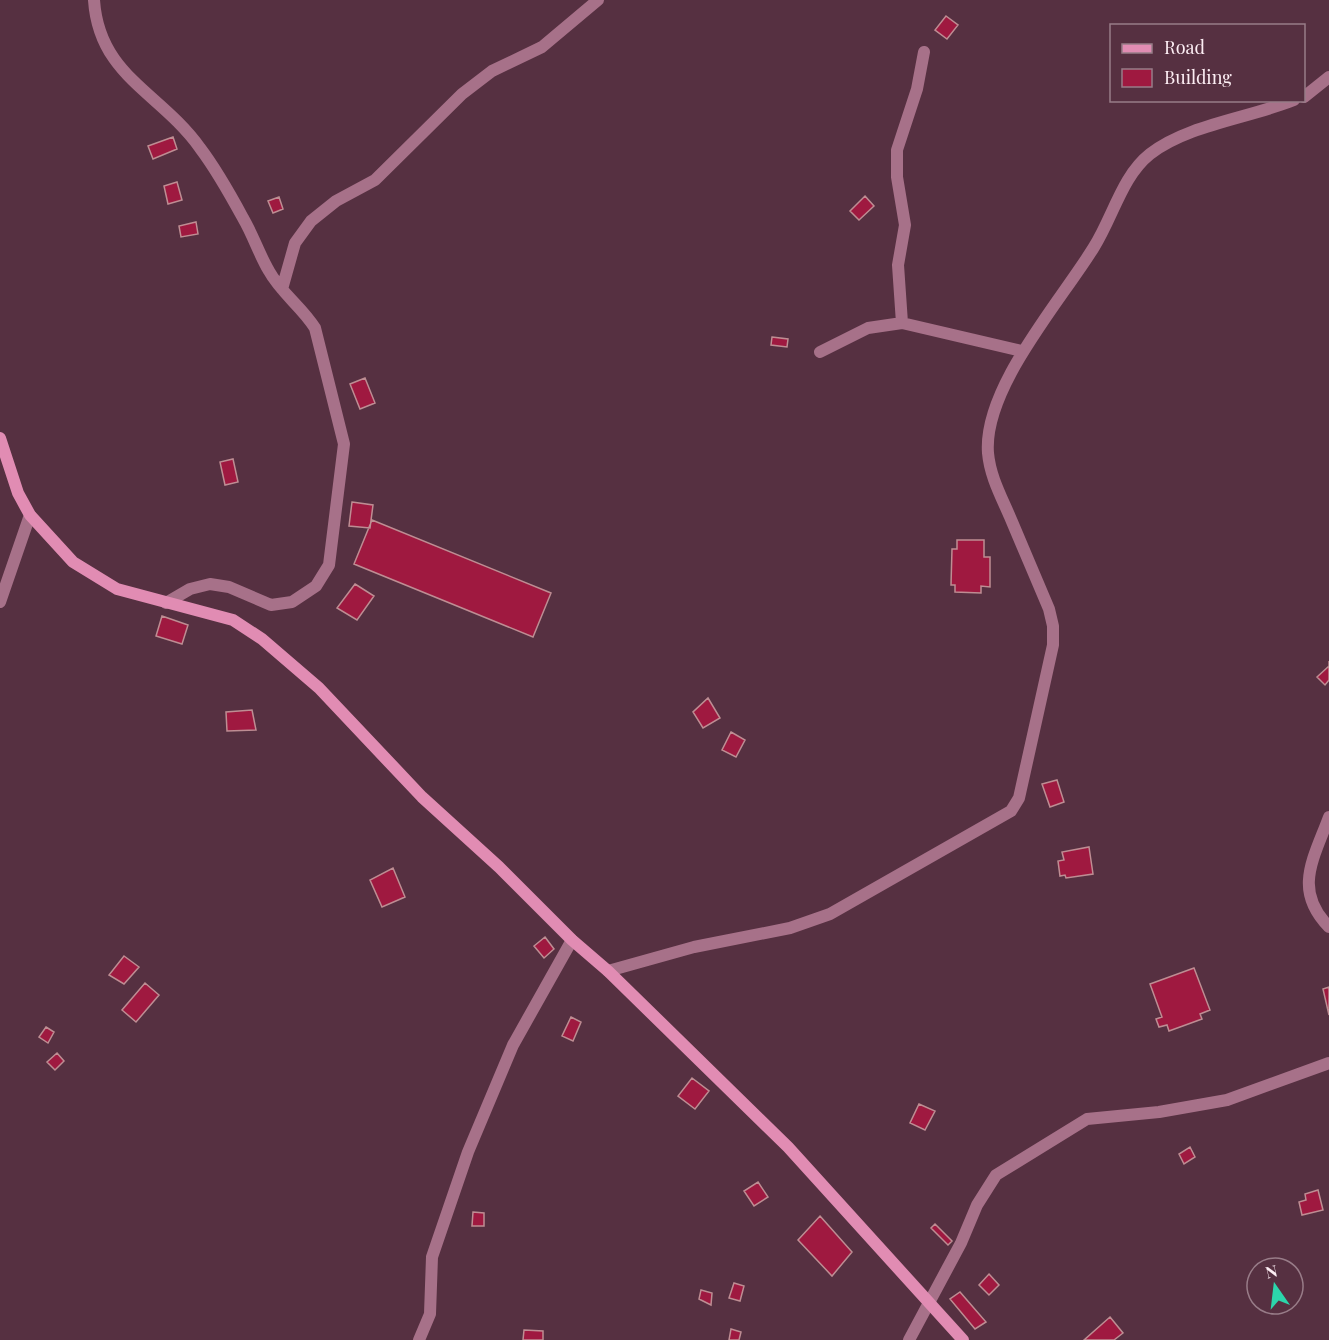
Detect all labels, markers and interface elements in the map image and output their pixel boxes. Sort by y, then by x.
legend [1110,24,1305,102]
text: Road [1164,35,1205,59]
text: Building [1164,65,1232,89]
north arrow [1245,1256,1305,1316]
text: N [1263,1259,1280,1283]

